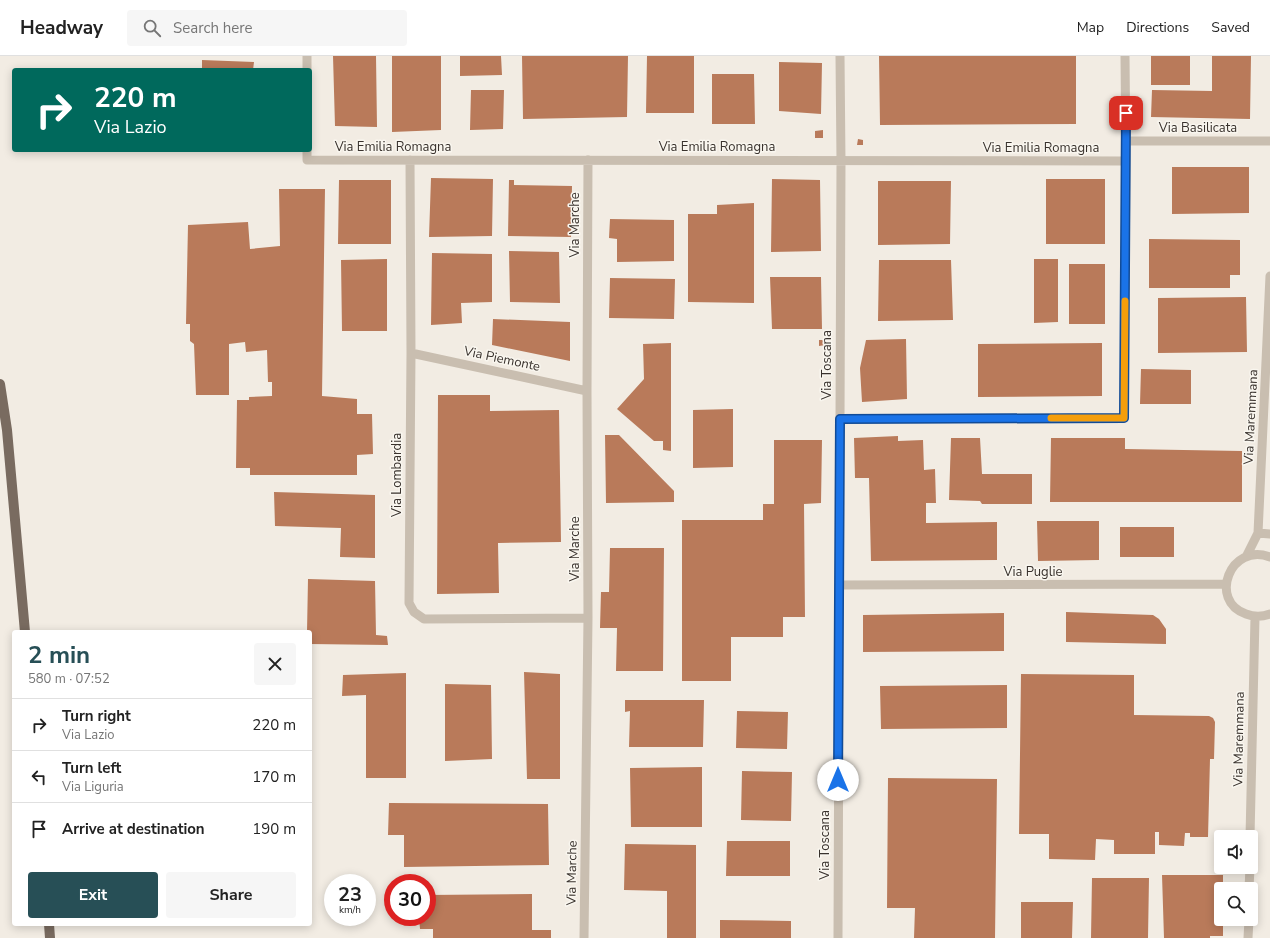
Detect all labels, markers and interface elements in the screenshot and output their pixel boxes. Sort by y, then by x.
search box [127,10,407,46]
text: Headway [20,15,103,41]
icon: search [141,17,163,39]
text: Search here [173,18,253,38]
text: Map [1077,18,1104,37]
text: Directions [1126,18,1189,37]
text: Saved [1211,18,1250,37]
text: 220 m [94,79,177,117]
icon: right [28,84,80,136]
pin [1109,96,1143,130]
icon: arrive [1115,102,1137,124]
text: Via Lazio [94,115,167,139]
street label: Via Basilicata [1158,119,1237,137]
street label: Via Emilia Romagna [334,138,451,156]
street label: Via Emilia Romagna [658,138,775,156]
street label: Via Emilia Romagna [982,139,1099,157]
street label: Via Marche [566,192,584,259]
street label: Via Toscana [818,330,836,401]
street label: Via Piemonte [461,342,542,376]
street label: Via Maremmana [1239,369,1262,466]
street label: Via Lombardia [388,433,406,518]
street label: Via Marche [566,516,584,583]
street label: Via Puglie [1002,563,1063,581]
text: 2 min [28,639,90,671]
button: close [254,643,296,685]
text: 580 m · 07:52 [28,670,110,688]
street label: Via Maremmana [1229,691,1249,788]
text: Turn right [62,706,131,726]
icon: right [28,714,50,736]
text: 220 m [252,715,296,735]
text: Via Lazio [62,726,114,744]
text: Turn left [62,758,121,778]
position arrow [817,759,859,801]
icon: left [28,766,50,788]
text: 170 m [252,767,296,787]
text: Via Liguria [62,778,124,796]
street label: Via Toscana [816,810,834,881]
icon: arrive [28,818,50,840]
text: Arrive at destination [62,819,205,839]
text: 190 m [252,819,296,839]
map controls [1214,830,1258,926]
button: sound [1214,830,1258,874]
street label: Via Marche [562,840,582,907]
button: Exit [28,872,158,918]
button: Share [166,872,296,918]
speed limit sign: 30 [384,874,436,926]
text: 23 [338,881,362,908]
button: search [1214,882,1258,926]
text: km/h [339,903,361,917]

